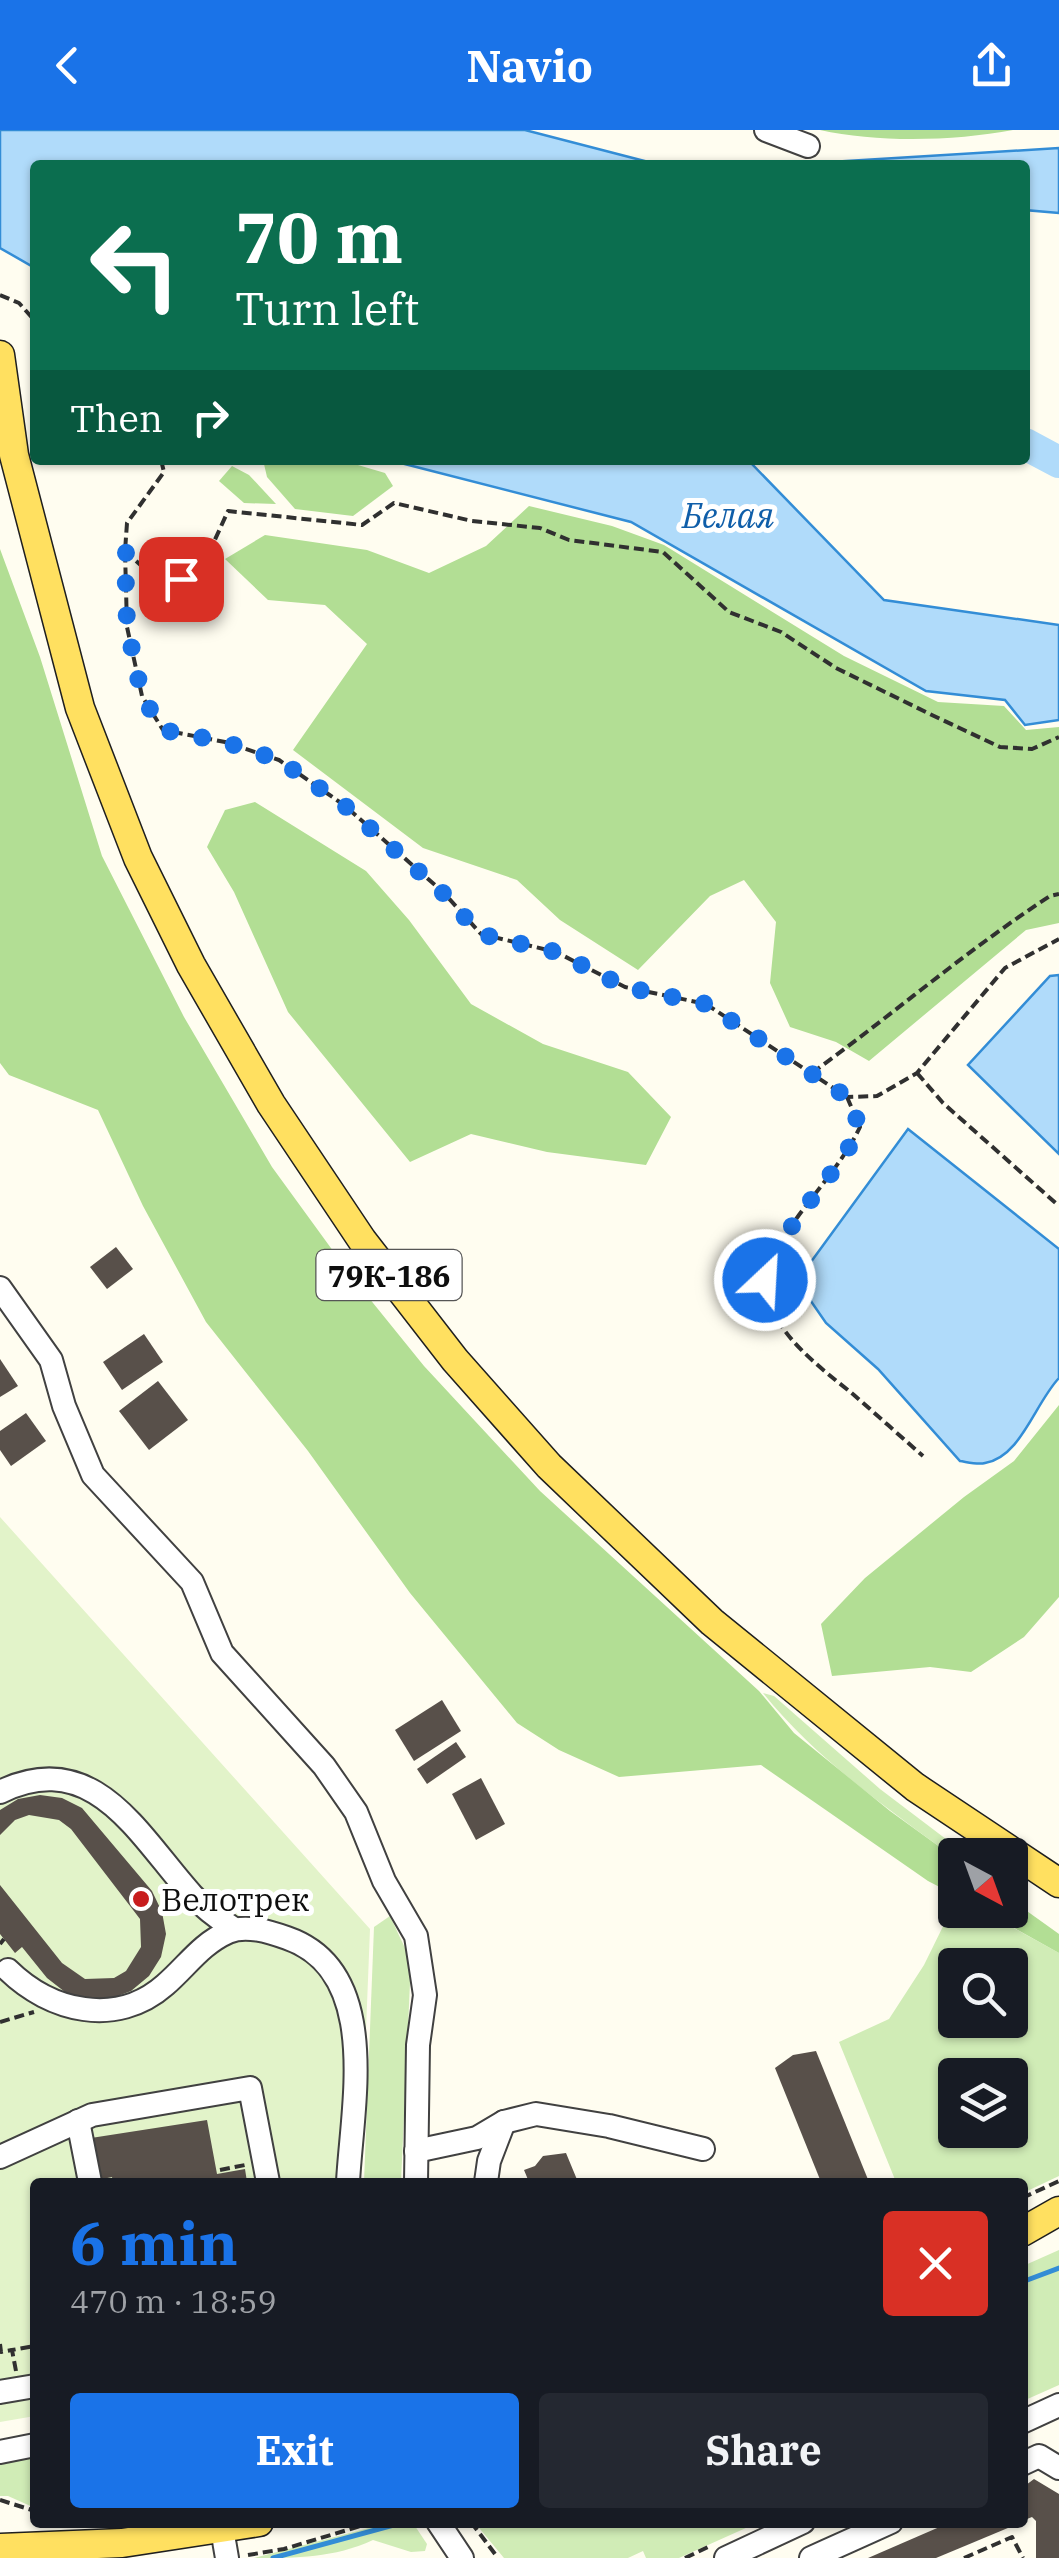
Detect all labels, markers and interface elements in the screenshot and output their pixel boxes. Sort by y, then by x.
text: Navio [466,36,593,94]
icon: back [40,38,95,93]
icon: share [964,38,1019,93]
text: 70 m [235,191,403,282]
icon: left [70,200,200,330]
text: Turn left [235,279,419,337]
icon: right [183,390,238,445]
text: Then [70,393,163,442]
water label: Белая [681,492,775,538]
pin [139,537,224,622]
icon: arrive [154,552,209,607]
position arrow [713,1228,817,1332]
road number: 79К-186 [316,1250,462,1300]
north arrow [938,1838,1028,1928]
map controls [938,1838,1028,2148]
place label: Велотрек [161,1878,310,1920]
marker: Велотрек [130,1888,152,1910]
button: search [938,1948,1028,2038]
button: layers [938,2058,1028,2148]
text: 6 min [70,2203,238,2282]
button: close [883,2211,988,2316]
text: 470 m · 18:59 [70,2280,277,2322]
button: Exit [70,2393,519,2508]
button: Share [539,2393,988,2508]

